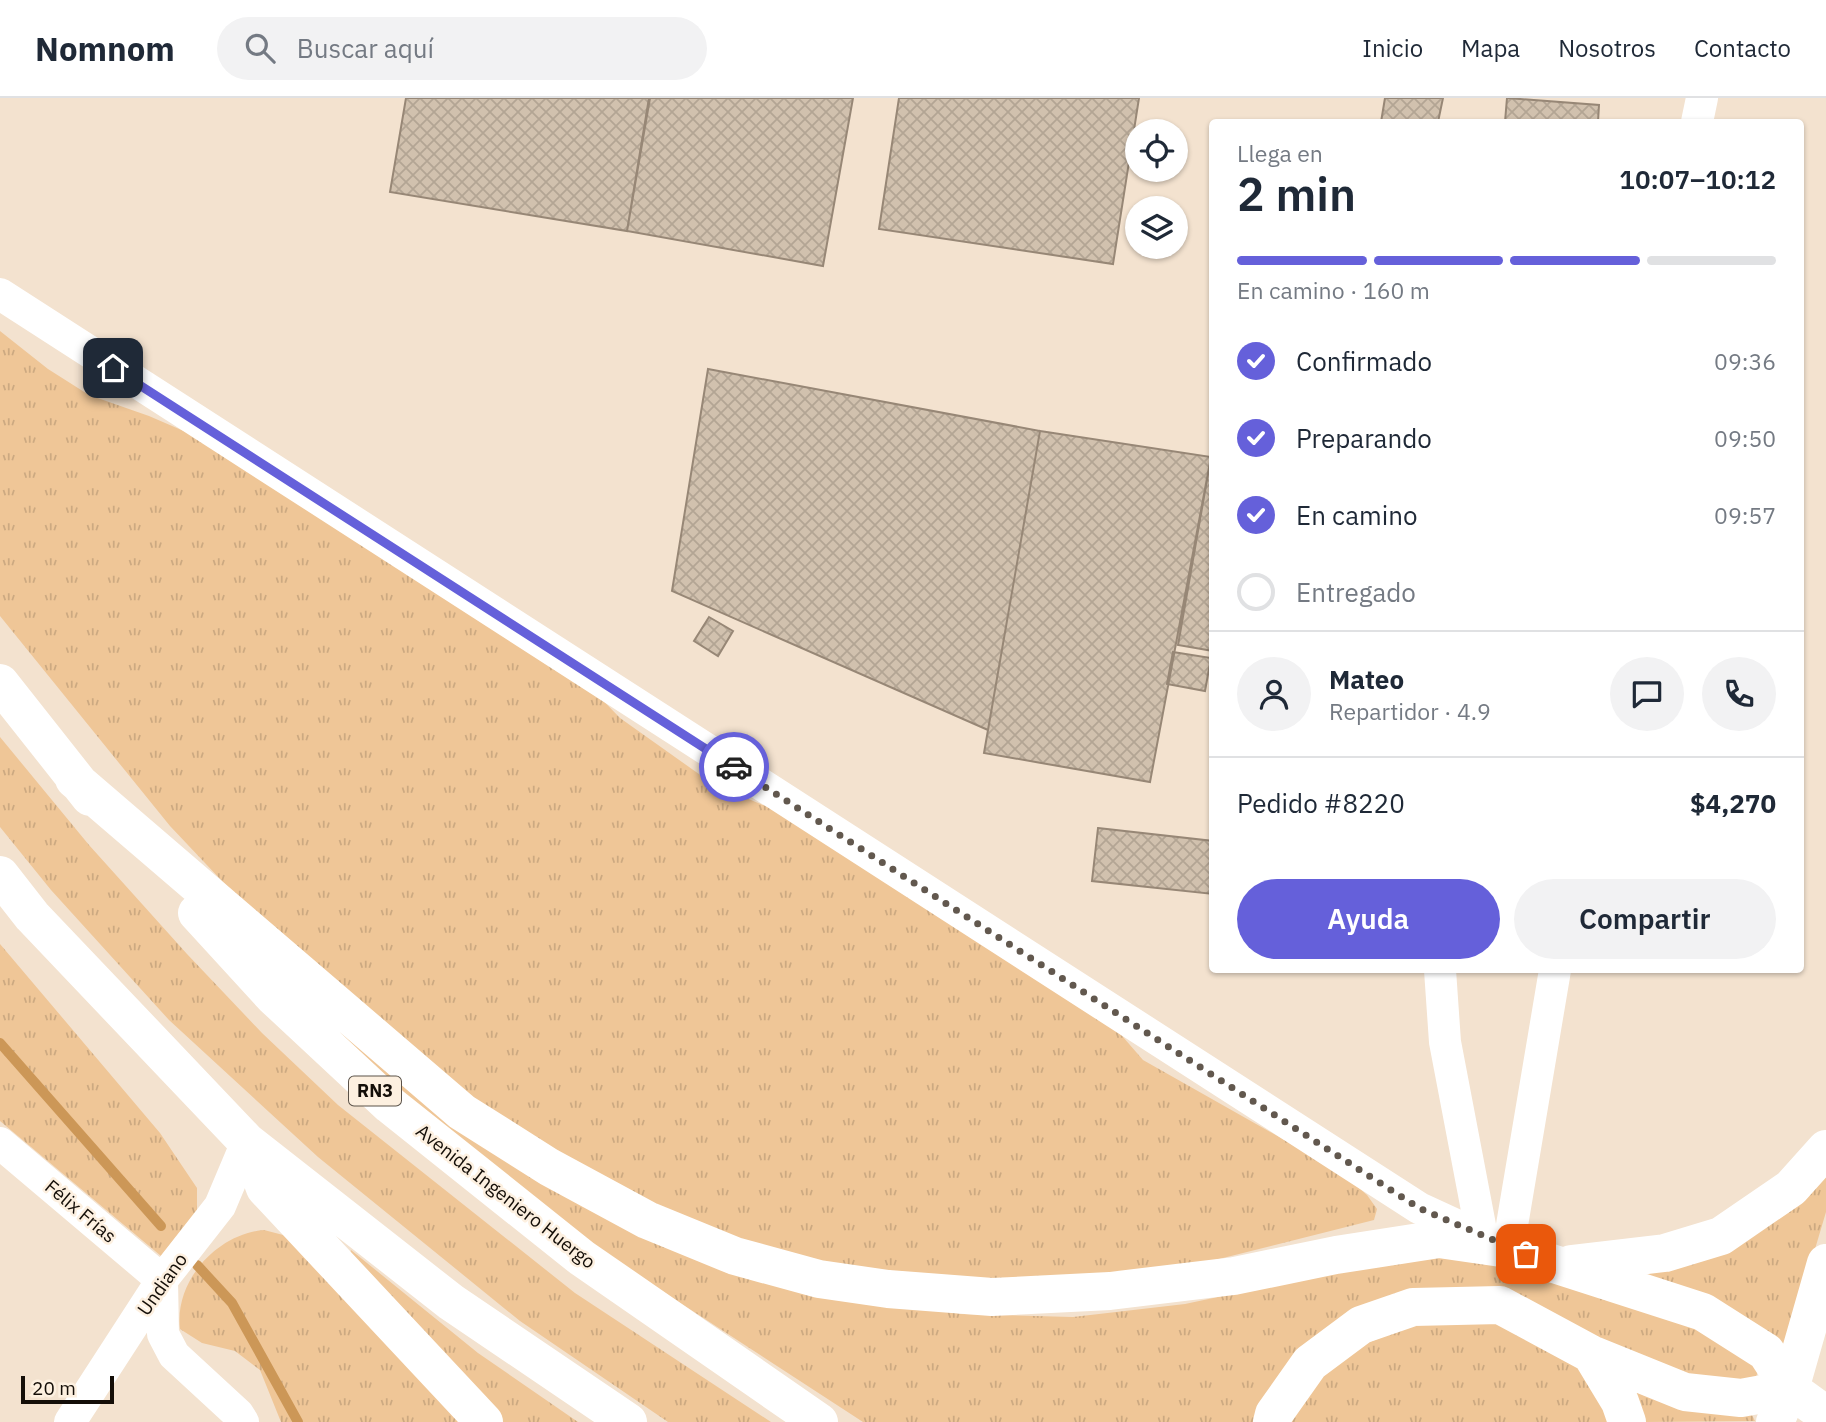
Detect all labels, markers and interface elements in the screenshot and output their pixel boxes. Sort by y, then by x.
search box [217,17,707,80]
text: Nomnom [35,27,175,70]
icon: search [241,29,279,67]
text: Buscar aquí [297,31,434,65]
text: Inicio [1362,32,1423,64]
text: Mapa [1461,32,1520,64]
text: Nosotros [1558,32,1656,64]
text: Contacto [1694,32,1791,64]
map controls [1125,119,1188,259]
button: locate [1125,119,1188,182]
text: Llega en [1237,138,1323,168]
text: 10:07–10:12 [1619,162,1776,196]
text: 2 min [1237,164,1356,224]
button: layers [1125,196,1188,259]
text: En camino · 160 m [1237,275,1430,305]
pin [83,338,143,398]
icon: check [1237,342,1275,380]
text: Confirmado [1296,344,1432,378]
text: 09:36 [1714,346,1776,376]
icon: home [94,349,132,387]
icon: check [1237,419,1275,457]
text: Preparando [1296,421,1432,455]
text: 09:50 [1714,423,1776,453]
icon: check [1237,496,1275,534]
text: En camino [1296,498,1418,532]
text: 09:57 [1714,500,1776,530]
text: Entregado [1296,575,1416,609]
button: person [1237,657,1311,731]
button: chat [1610,657,1684,731]
button: phone [1702,657,1776,731]
text: Mateo [1329,662,1404,696]
text: Repartidor · 4.9 [1329,696,1491,726]
courier [699,732,769,802]
icon: car [715,748,753,786]
text: Pedido #8220 [1237,786,1405,820]
text: $4,270 [1690,786,1776,820]
button: Ayuda [1237,879,1500,959]
button: Compartir [1514,879,1776,959]
road number: RN3 [349,1076,401,1106]
street label: Avenida Ingeniero Huergo [411,1118,601,1274]
street label: Félix Frías [40,1174,122,1248]
pin [1496,1224,1556,1284]
icon: bag [1507,1235,1545,1273]
street label: Undiano [132,1248,192,1320]
scale bar [21,1373,114,1405]
text: 20 m [32,1376,76,1400]

